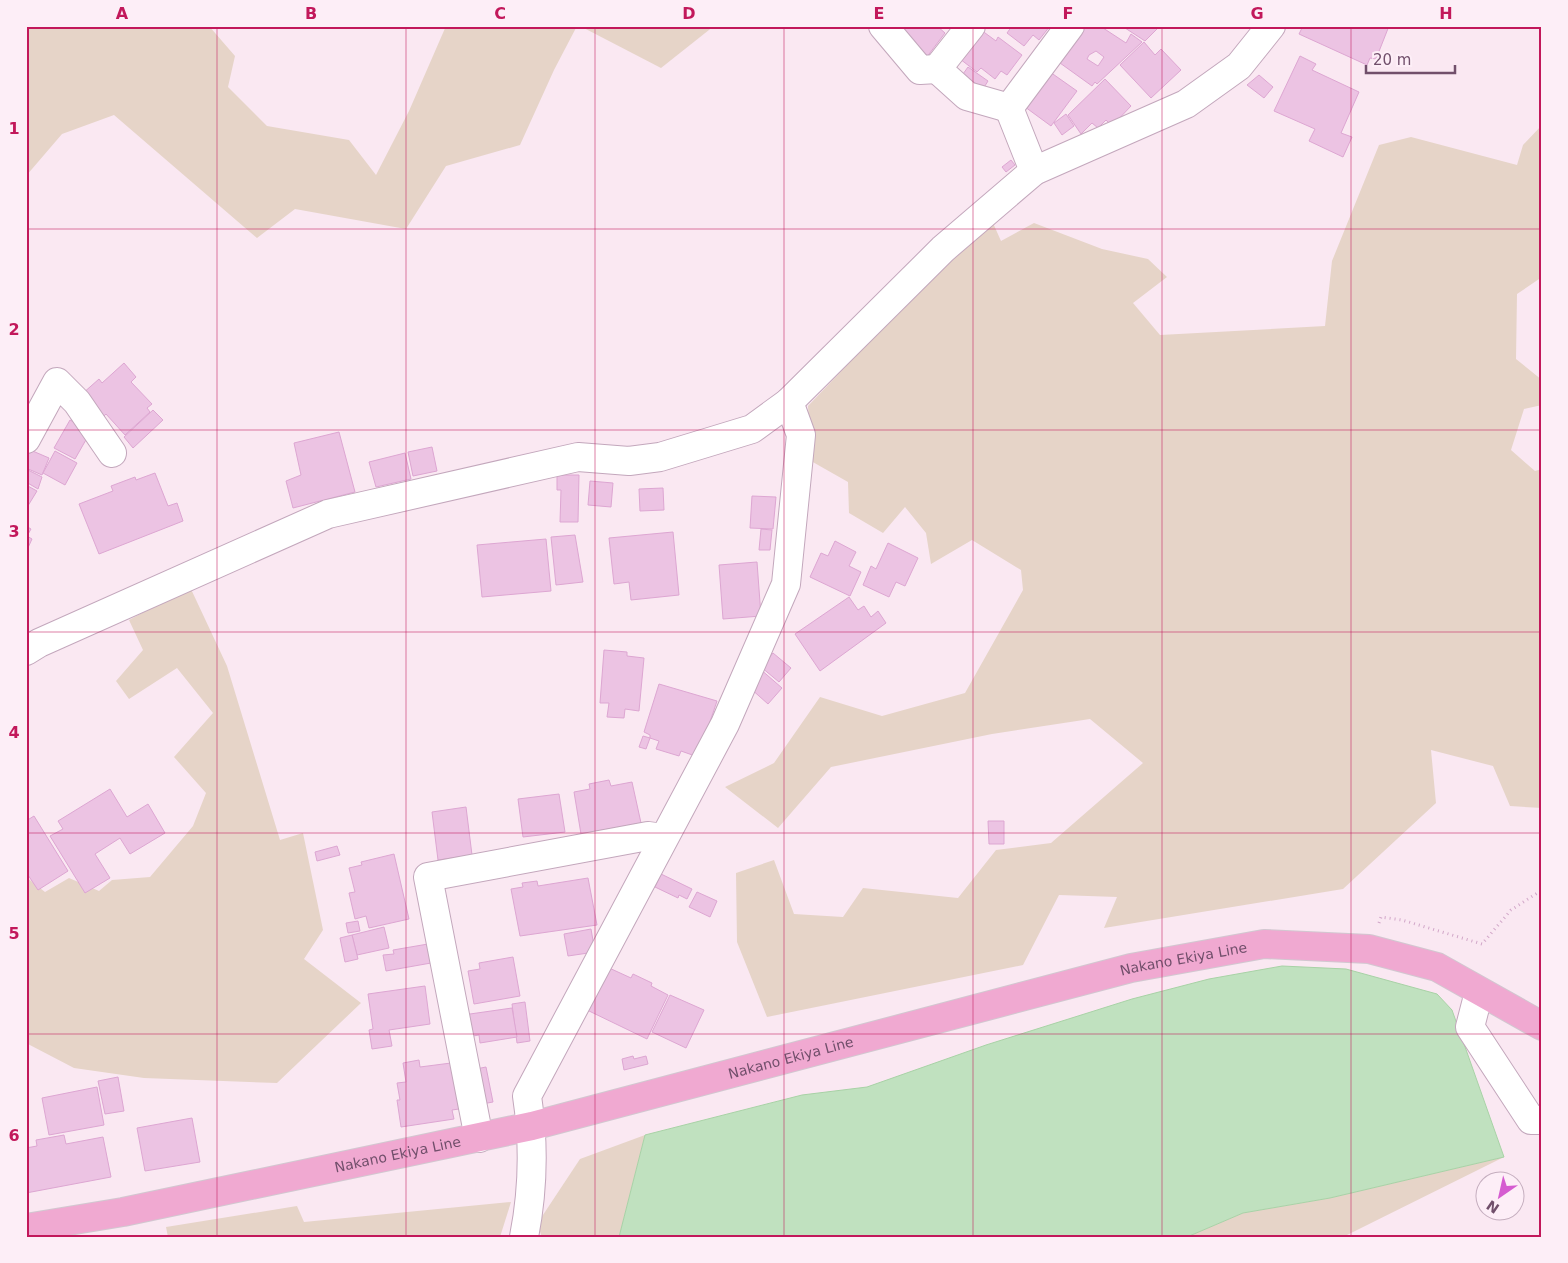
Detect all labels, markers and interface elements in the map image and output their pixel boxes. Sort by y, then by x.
text: A [116,4,129,23]
text: B [305,4,317,23]
text: C [494,4,506,23]
text: D [682,4,696,23]
text: E [874,4,884,23]
text: F [1063,4,1073,23]
text: G [1250,4,1264,23]
text: H [1439,4,1453,23]
scale bar [1366,42,1454,74]
text: 20 m [1373,51,1411,69]
text: 1 [8,119,20,138]
text: 2 [8,320,20,339]
text: 3 [8,522,20,541]
text: 4 [8,723,20,742]
text: 5 [8,924,20,943]
street label: Nakano Ekiya Line [1118,939,1248,979]
street label: Nakano Ekiya Line [727,1034,855,1082]
text: 6 [8,1126,20,1145]
street label: Nakano Ekiya Line [333,1133,462,1175]
north arrow [1476,1170,1526,1220]
text: N [1483,1197,1502,1217]

